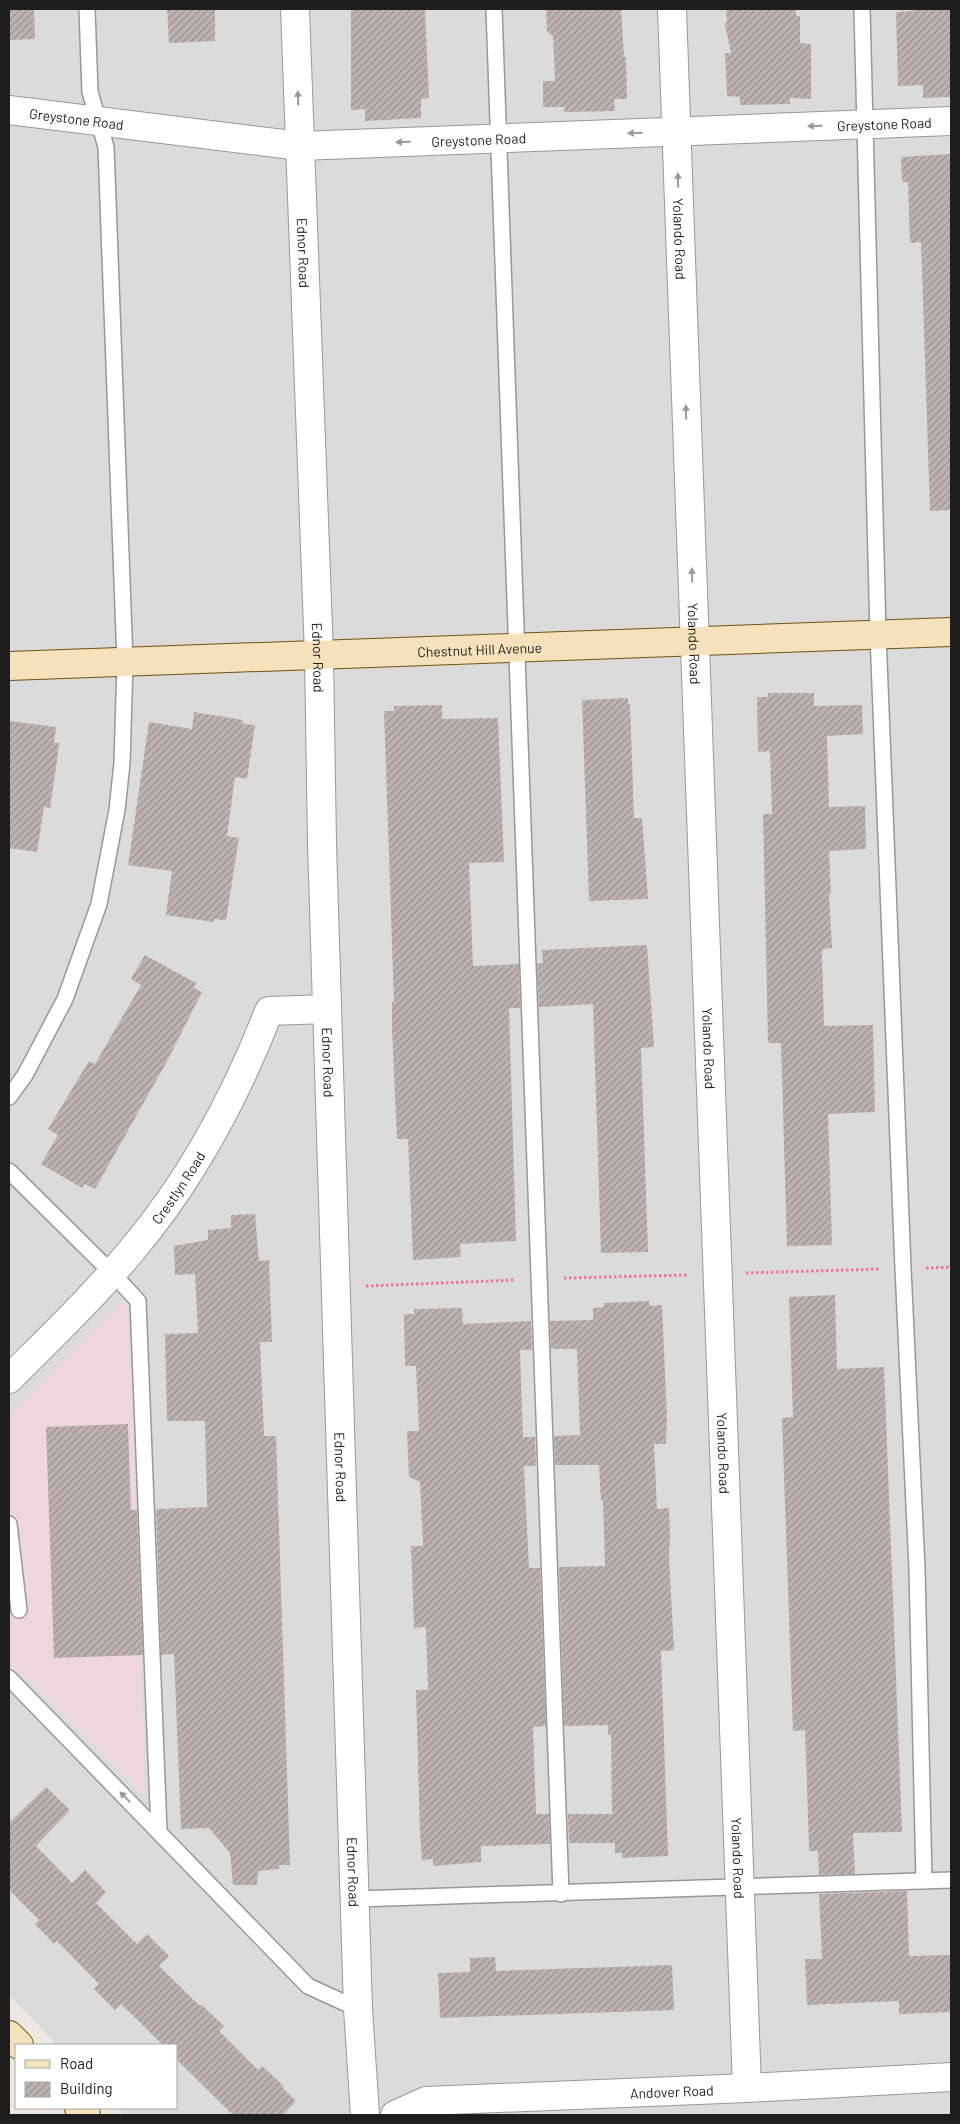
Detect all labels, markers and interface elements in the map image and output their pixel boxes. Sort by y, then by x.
one-way arrow [294,89,302,105]
street label: Greystone Road [28,104,125,133]
street label: Greystone Road [837,113,932,134]
one-way arrow [807,122,823,130]
street label: Greystone Road [431,129,526,149]
one-way arrow [627,129,643,137]
one-way arrow [395,138,411,146]
one-way arrow [674,172,682,188]
street label: Yolando Road [670,198,690,280]
street label: Ednor Road [294,217,314,288]
one-way arrow [682,404,690,420]
one-way arrow [688,566,696,582]
street label: Yolando Road [685,602,705,685]
street label: Ednor Road [309,622,328,693]
street label: Chestnut Hill Avenue [417,638,542,660]
street label: Yolando Road [700,1007,719,1089]
street label: Ednor Road [319,1027,338,1098]
street label: Crestlyn Road [148,1148,208,1227]
street label: Yolando Road [714,1412,734,1494]
street label: Ednor Road [332,1432,351,1503]
one-way arrow [119,1792,131,1804]
street label: Yolando Road [729,1817,749,1899]
street label: Ednor Road [344,1837,363,1907]
legend [15,2044,178,2109]
text: Road [60,2054,93,2072]
text: Building [60,2079,113,2097]
street label: Andover Road [630,2081,714,2101]

